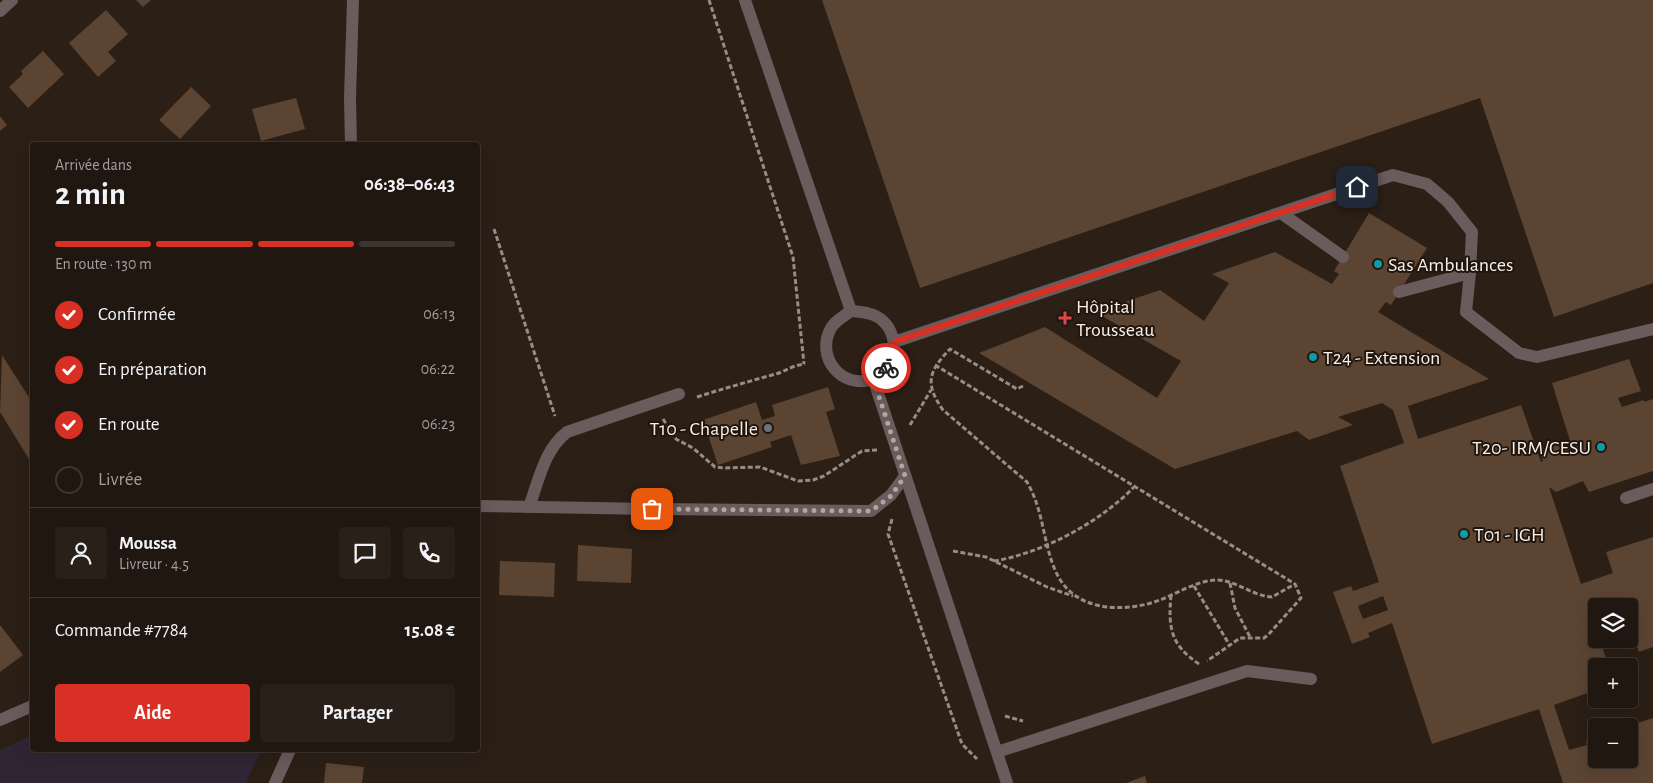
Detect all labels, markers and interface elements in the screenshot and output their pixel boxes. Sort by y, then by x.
text: Arrivée dans [55,157,132,173]
pin [1336,166,1378,208]
icon: home [1343,173,1371,201]
text: 06:38–06:43 [364,175,455,194]
text: 2 min [55,178,126,210]
place label: Sas Ambulances [1388,255,1513,275]
text: En route · 130 m [55,256,152,272]
marker: Sas Ambulances [1372,258,1384,270]
place label: Hôpital Trousseau [1076,297,1154,340]
icon: check [55,301,83,329]
text: Confirmée [98,305,176,324]
text: 06:13 [423,306,455,322]
marker: Hôpital Trousseau [1058,311,1072,325]
courier [861,343,911,393]
place label: T24 - Extension [1323,348,1440,368]
marker: T24 - Extension [1307,351,1319,363]
icon: bike [872,354,900,382]
icon: check [55,356,83,384]
text: En préparation [98,360,207,379]
text: 06:22 [421,361,455,377]
icon: check [55,411,83,439]
text: En route [98,415,160,434]
text: 06:23 [421,416,455,432]
place label: T10 - Chapelle [649,419,758,439]
marker: T10 - Chapelle [762,422,774,434]
place label: T20- IRM/CESU [1472,438,1591,458]
marker: T20- IRM/CESU [1595,441,1607,453]
text: Livrée [98,470,142,489]
pin [631,488,673,530]
icon: bag [638,495,666,523]
place label: T01 - IGH [1474,525,1545,545]
button: person [55,527,107,579]
button: chat [339,527,391,579]
button: phone [403,527,455,579]
marker: T01 - IGH [1458,528,1470,540]
text: Moussa [119,534,177,553]
text: Livreur · 4.5 [119,556,189,572]
map controls [1588,598,1638,768]
button: layers [1588,598,1638,648]
text: Commande #7784 [55,621,188,640]
text: 15.08 € [405,621,455,640]
button: + [1588,658,1638,708]
button: Aide [55,684,250,742]
button: Partager [260,684,455,742]
button: − [1588,718,1638,768]

